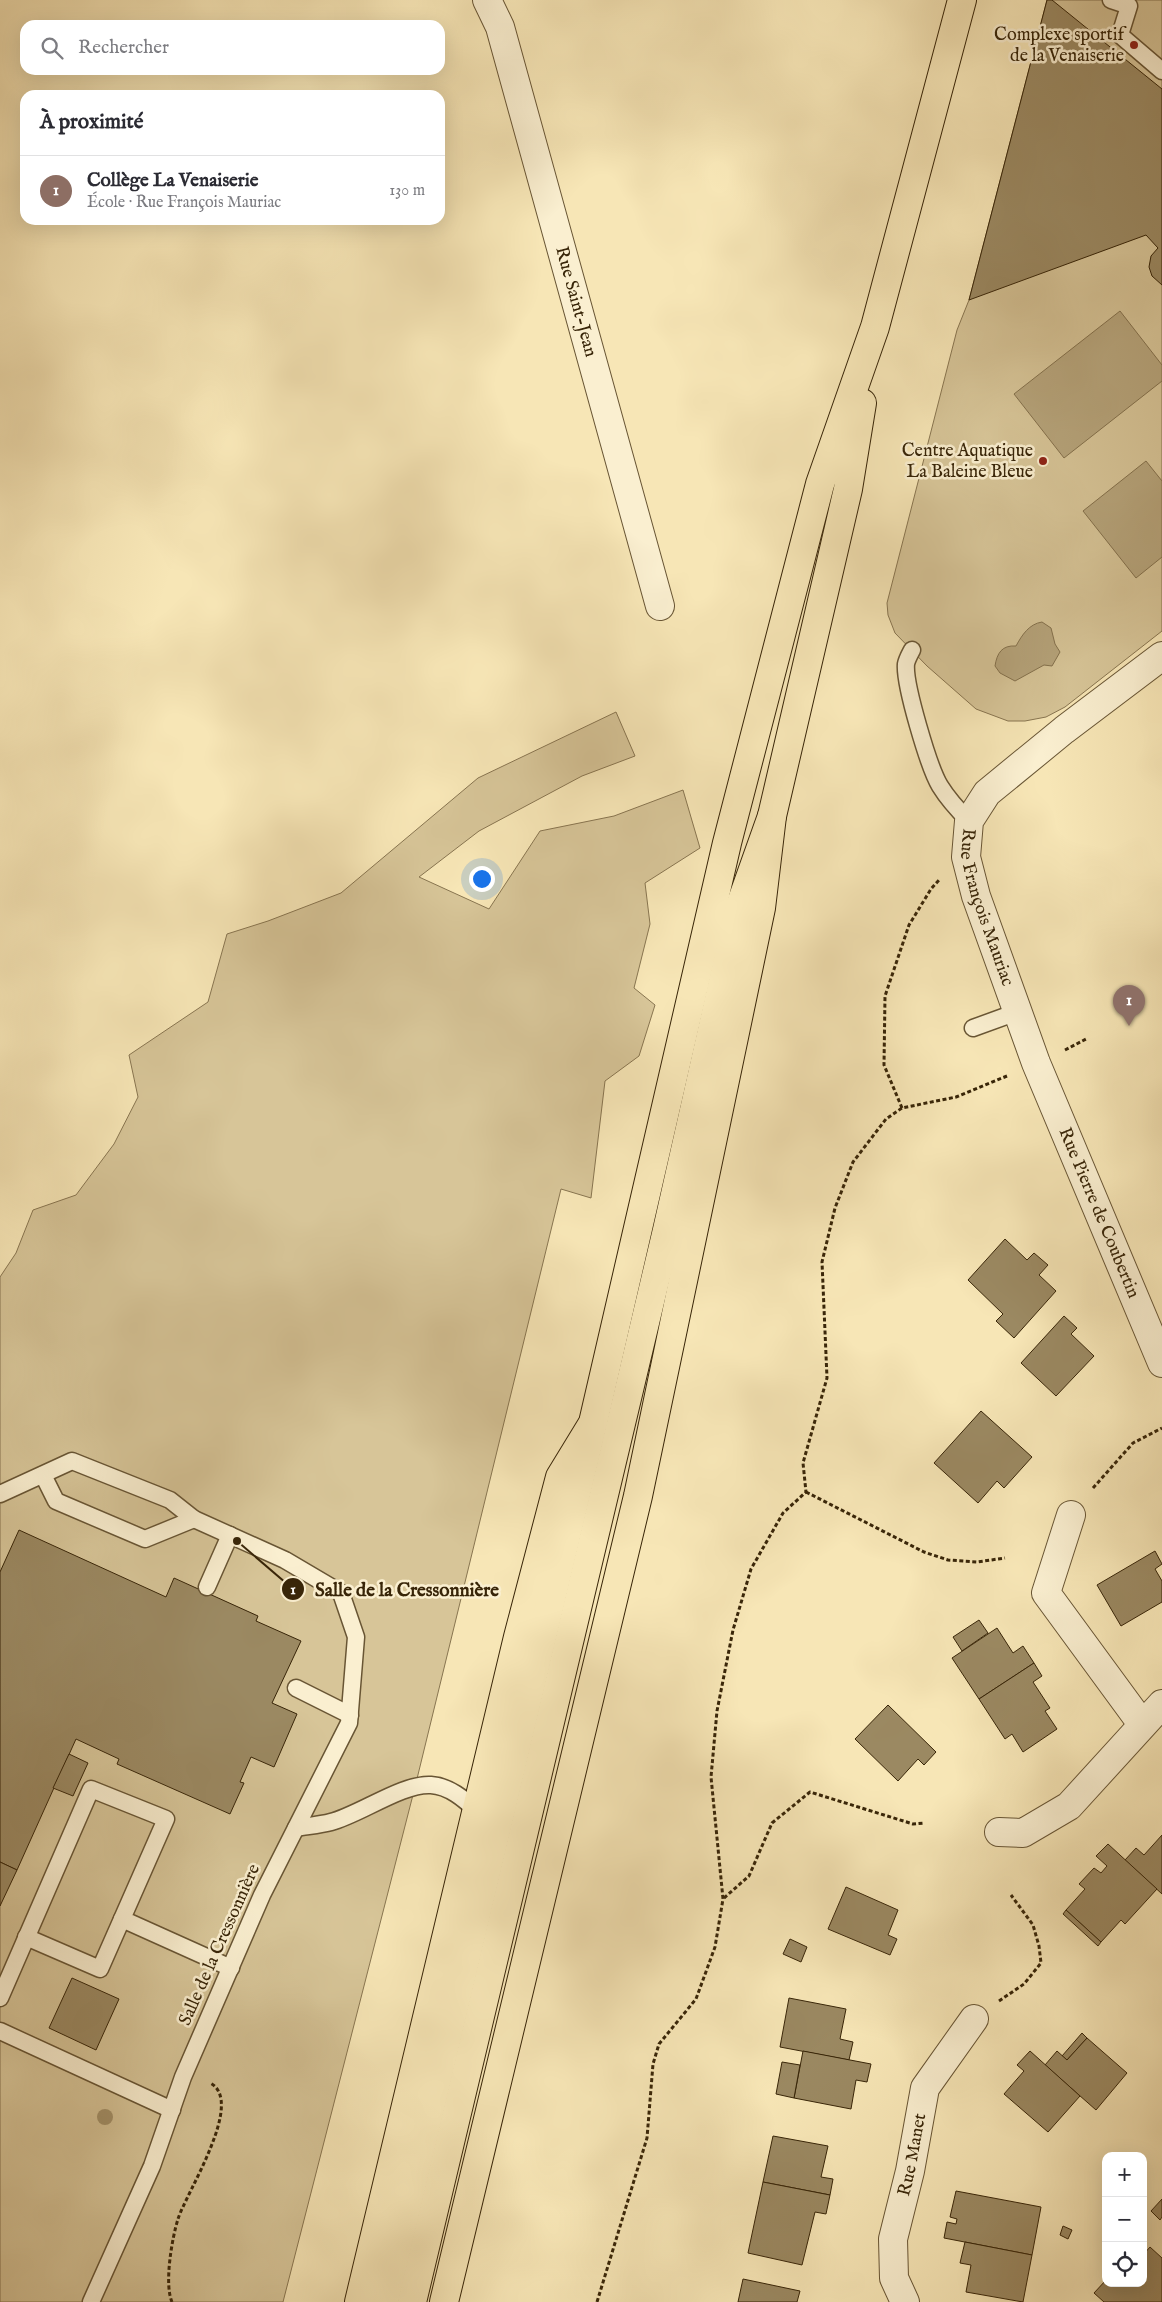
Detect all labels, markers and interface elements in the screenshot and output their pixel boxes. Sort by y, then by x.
search box [20,20,445,75]
place label: Complexe sportif de la Venaiserie [994,24,1127,68]
icon: search [38,34,66,62]
text: Rechercher [78,36,169,60]
marker: Complexe sportif de la Venaiserie [1128,39,1140,51]
text: À proximité [40,109,143,136]
text: Collège La Venaiserie [87,169,259,193]
text: 1 [53,181,59,201]
text: 130 m [389,181,425,201]
text: École · Rue François Mauriac [87,193,281,213]
street label: Rue Saint-Jean [550,244,602,360]
place label: Centre Aquatique La Baleine Bleue [902,440,1033,484]
marker: Centre Aquatique La Baleine Bleue [1037,455,1049,467]
street label: Rue François Mauriac [954,828,1019,989]
your location [469,866,495,892]
pin: 1 [1113,985,1145,1026]
street label: Rue Pierre de Coubertin [1053,1124,1145,1302]
callout: Salle de la Cressonnière [280,1572,509,1606]
text: Salle de la Cressonnière [315,1579,499,1603]
text: 1 [290,1580,296,1599]
street label: Salle de la Cressonnière [174,1861,266,2029]
street label: Rue Manet [893,2111,932,2198]
map controls [1102,2152,1147,2287]
button: + [1102,2152,1147,2197]
button: − [1102,2197,1147,2242]
button: locate [1102,2242,1147,2287]

